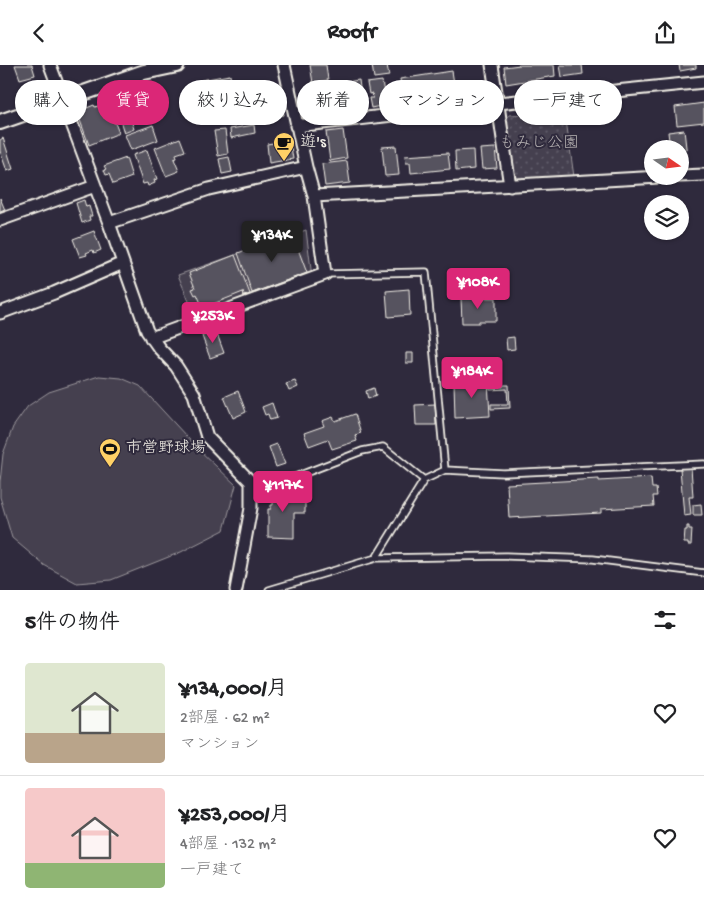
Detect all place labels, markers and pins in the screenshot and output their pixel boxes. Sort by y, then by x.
cafe icon: 遊's [272,131,296,162]
place label: 遊's [300,133,327,153]
pin: ¥134K [237,221,307,263]
pin: ¥108K [443,267,513,310]
pin: ¥253K [178,301,248,344]
pin: ¥184K [437,357,507,399]
sports icon: 市営野球場 [98,437,122,468]
place label: 市営野球場 [126,438,206,459]
pin: ¥117K [248,471,318,513]

